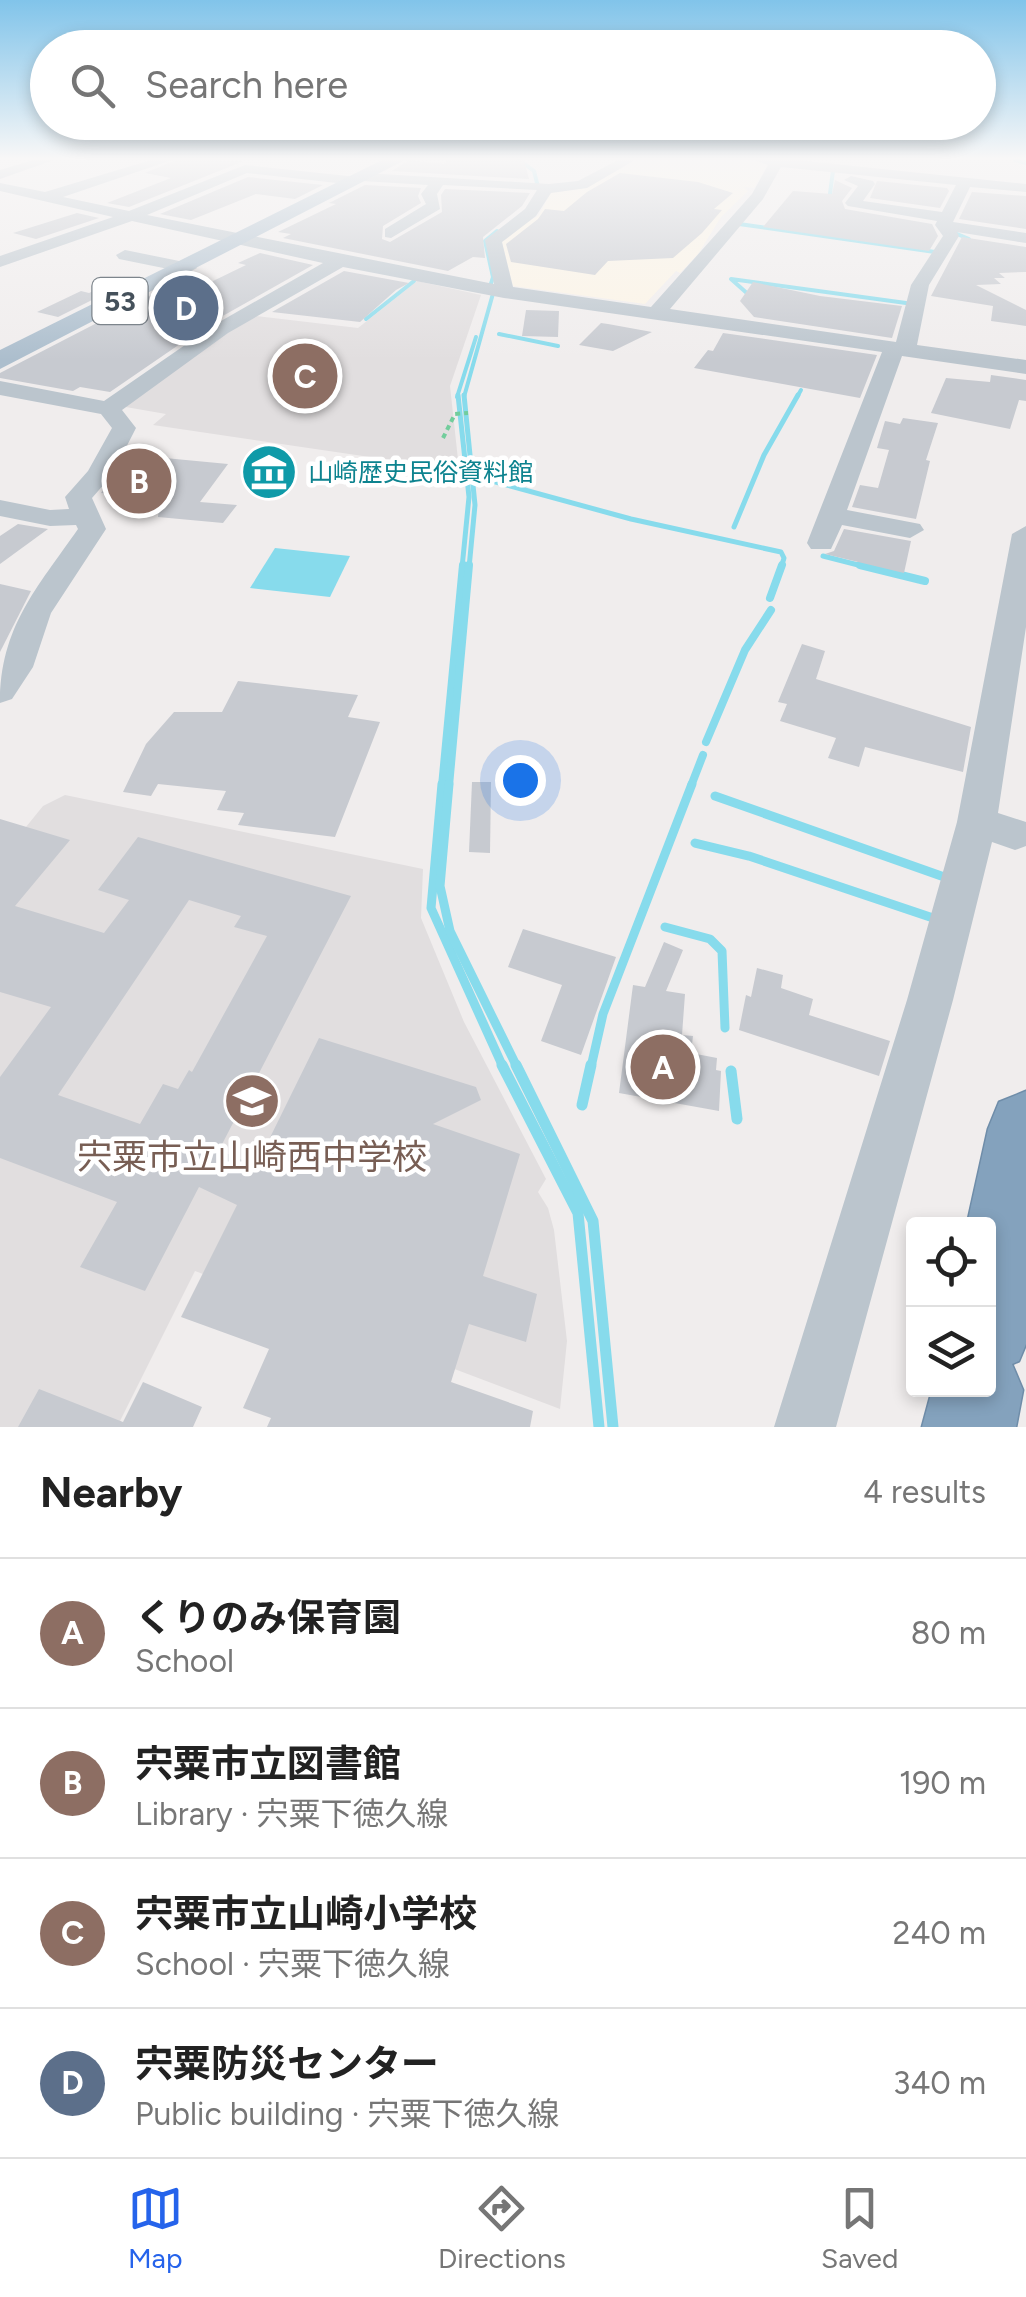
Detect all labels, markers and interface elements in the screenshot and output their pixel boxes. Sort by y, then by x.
search box [30,30,996,140]
icon: search [65,58,120,113]
text: Search here [145,62,348,108]
pin: D [154,270,218,346]
road number: 53 [92,278,148,324]
pin: C [272,338,338,414]
museum icon: 山崎歴史民俗資料館 [239,442,299,502]
pin: B [106,444,172,518]
place label: 山崎歴史民俗資料館 [308,457,533,487]
your location [495,755,546,806]
pin: A [630,1030,696,1104]
school or university icon: 宍粟市立山崎西中学校 [222,1071,282,1131]
place label: 宍粟市立山崎西中学校 [77,1136,427,1178]
map controls [906,1217,996,1397]
button: locate [906,1217,996,1307]
button: layers [906,1307,996,1397]
text: Nearby [40,1467,182,1518]
text: 4 results [863,1473,986,1511]
text: くりのみ保育園 [135,1595,401,1641]
text: A [61,1614,84,1652]
text: 80 m [911,1614,986,1652]
text: School [135,1642,234,1680]
text: 宍粟市立図書館 [135,1741,401,1787]
text: B [63,1764,82,1802]
text: 190 m [899,1764,986,1802]
text: Library · 宍粟下徳久線 [135,1795,449,1833]
text: 宍粟市立山崎小学校 [135,1891,477,1937]
text: C [61,1914,84,1952]
text: 240 m [893,1914,986,1952]
text: School · 宍粟下徳久線 [135,1945,450,1983]
text: 宍粟防災センター [135,2041,439,2087]
text: D [61,2064,84,2102]
text: 340 m [893,2064,986,2102]
text: Public building · 宍粟下徳久線 [135,2095,560,2133]
tab: Map [128,2181,183,2275]
tab: Directions [438,2181,566,2275]
tab: Saved [821,2181,898,2275]

